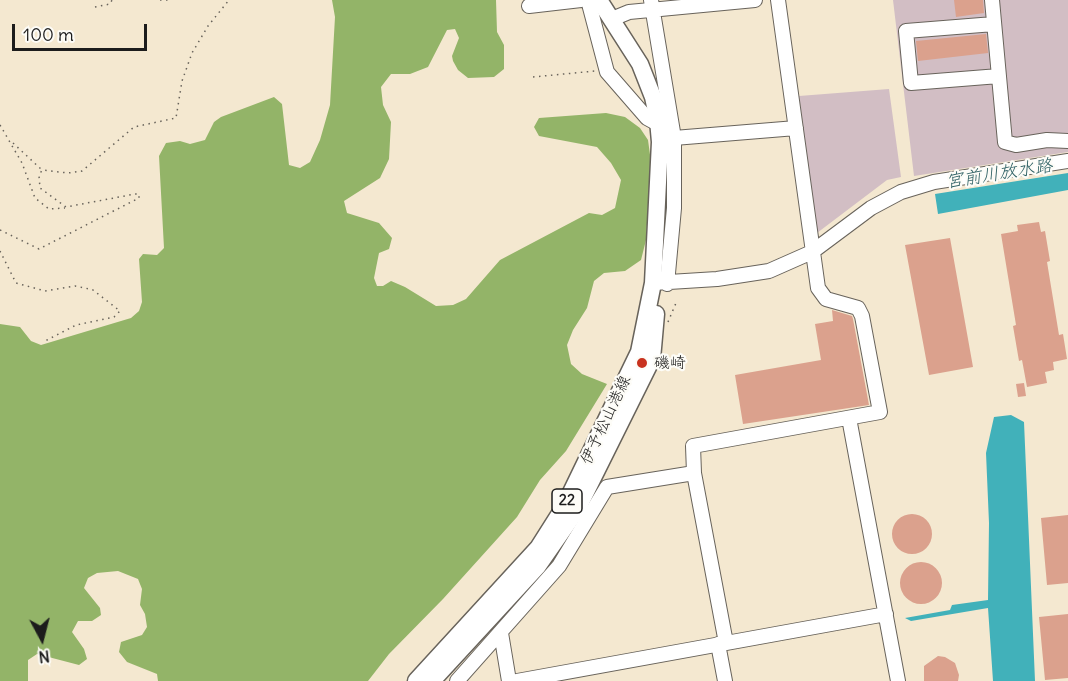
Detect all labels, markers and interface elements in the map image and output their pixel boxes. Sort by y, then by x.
scale bar [15,12,150,50]
text: 100 m [23,23,74,46]
water label: 宮前川放水路 [944,155,1054,193]
place label: 磯崎 [654,353,686,373]
marker: 磯崎 [635,356,649,370]
street label: 伊予松山港線 [577,372,635,468]
road number: 22 [552,489,582,513]
north arrow [12,609,72,669]
text: N [37,646,51,667]

